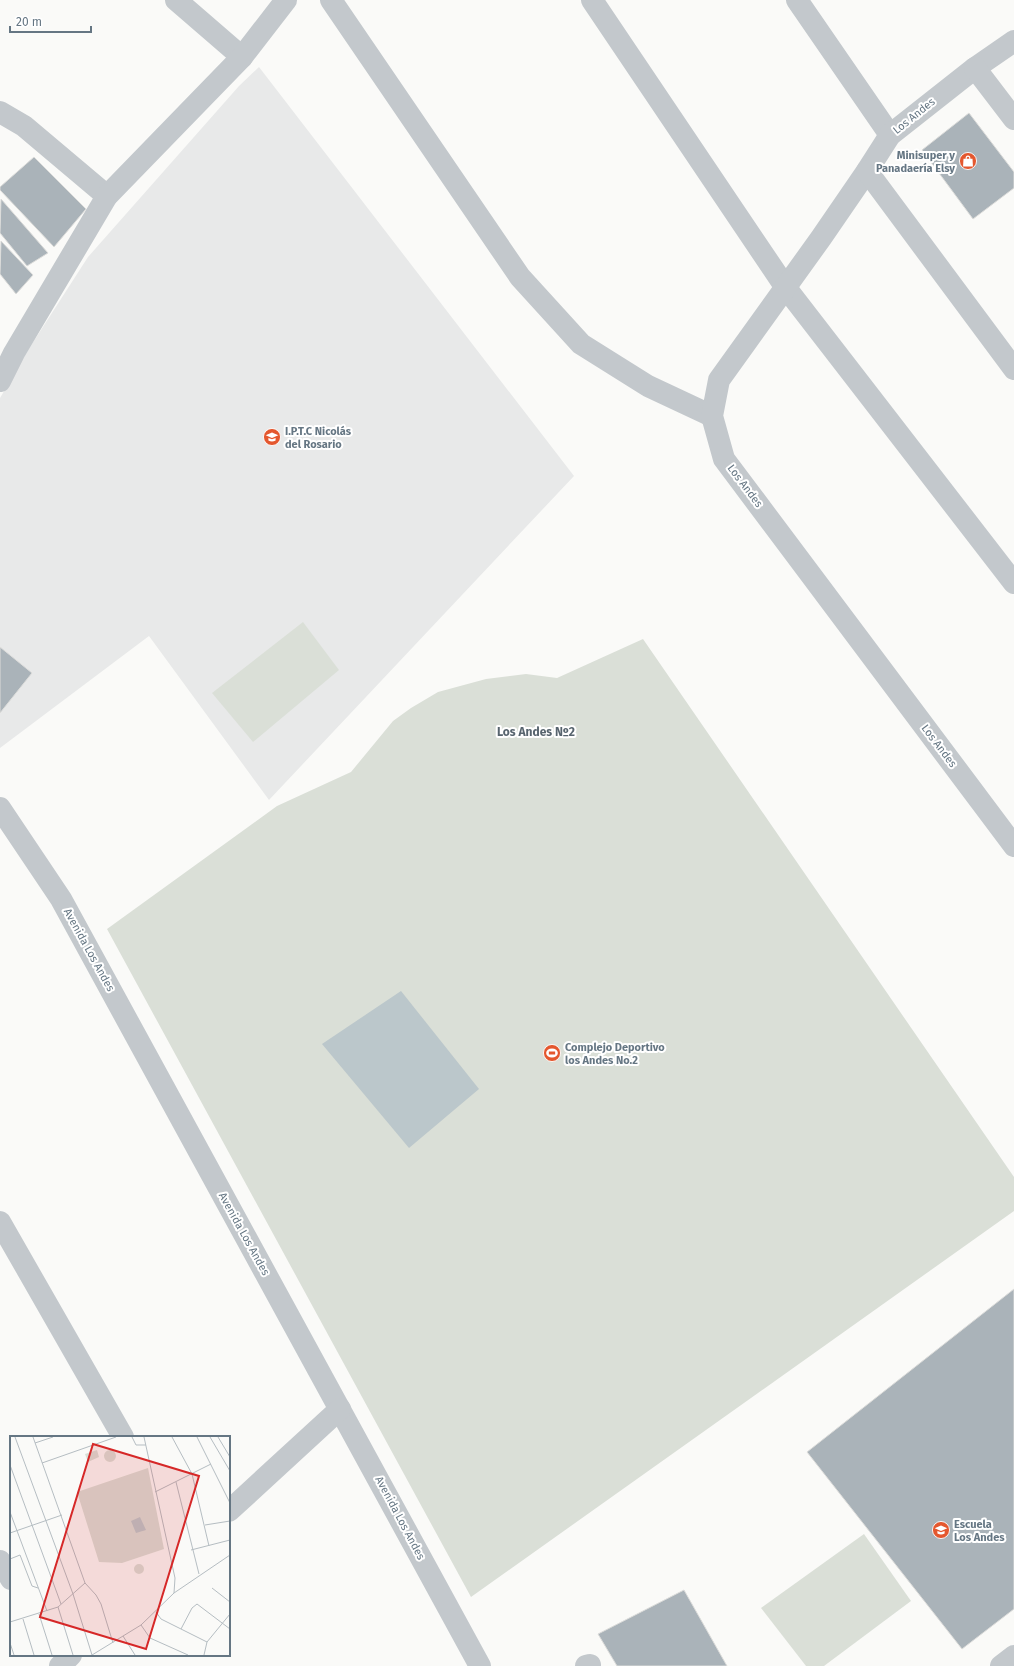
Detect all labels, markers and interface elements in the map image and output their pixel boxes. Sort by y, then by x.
scale bar [10,8,91,34]
text: 20 m [16,15,42,29]
street label: Los Andes [890,95,938,137]
place label: Minisuper y Panadaería Elsy [876,149,955,175]
shop icon: Minisuper y Panadaería Elsy [958,151,978,171]
place label: I.P.T.C Nicolás del Rosario [285,425,352,451]
school or university icon: I.P.T.C Nicolás del Rosario [262,427,282,447]
street label: Los Andes [725,462,765,510]
street label: Los Andes [919,722,959,770]
district label: Los Andes Nº2 [497,725,575,739]
street label: Avenida Los Andes [61,906,117,994]
place label: Complejo Deportivo los Andes No.2 [565,1041,665,1067]
sports icon: Complejo Deportivo los Andes No.2 [542,1043,562,1063]
street label: Avenida Los Andes [216,1190,272,1278]
inset map [10,1436,230,1656]
street label: Avenida Los Andes [372,1474,428,1562]
place label: Escuela Los Andes [954,1518,1005,1544]
school or university icon: Escuela Los Andes [931,1520,951,1540]

